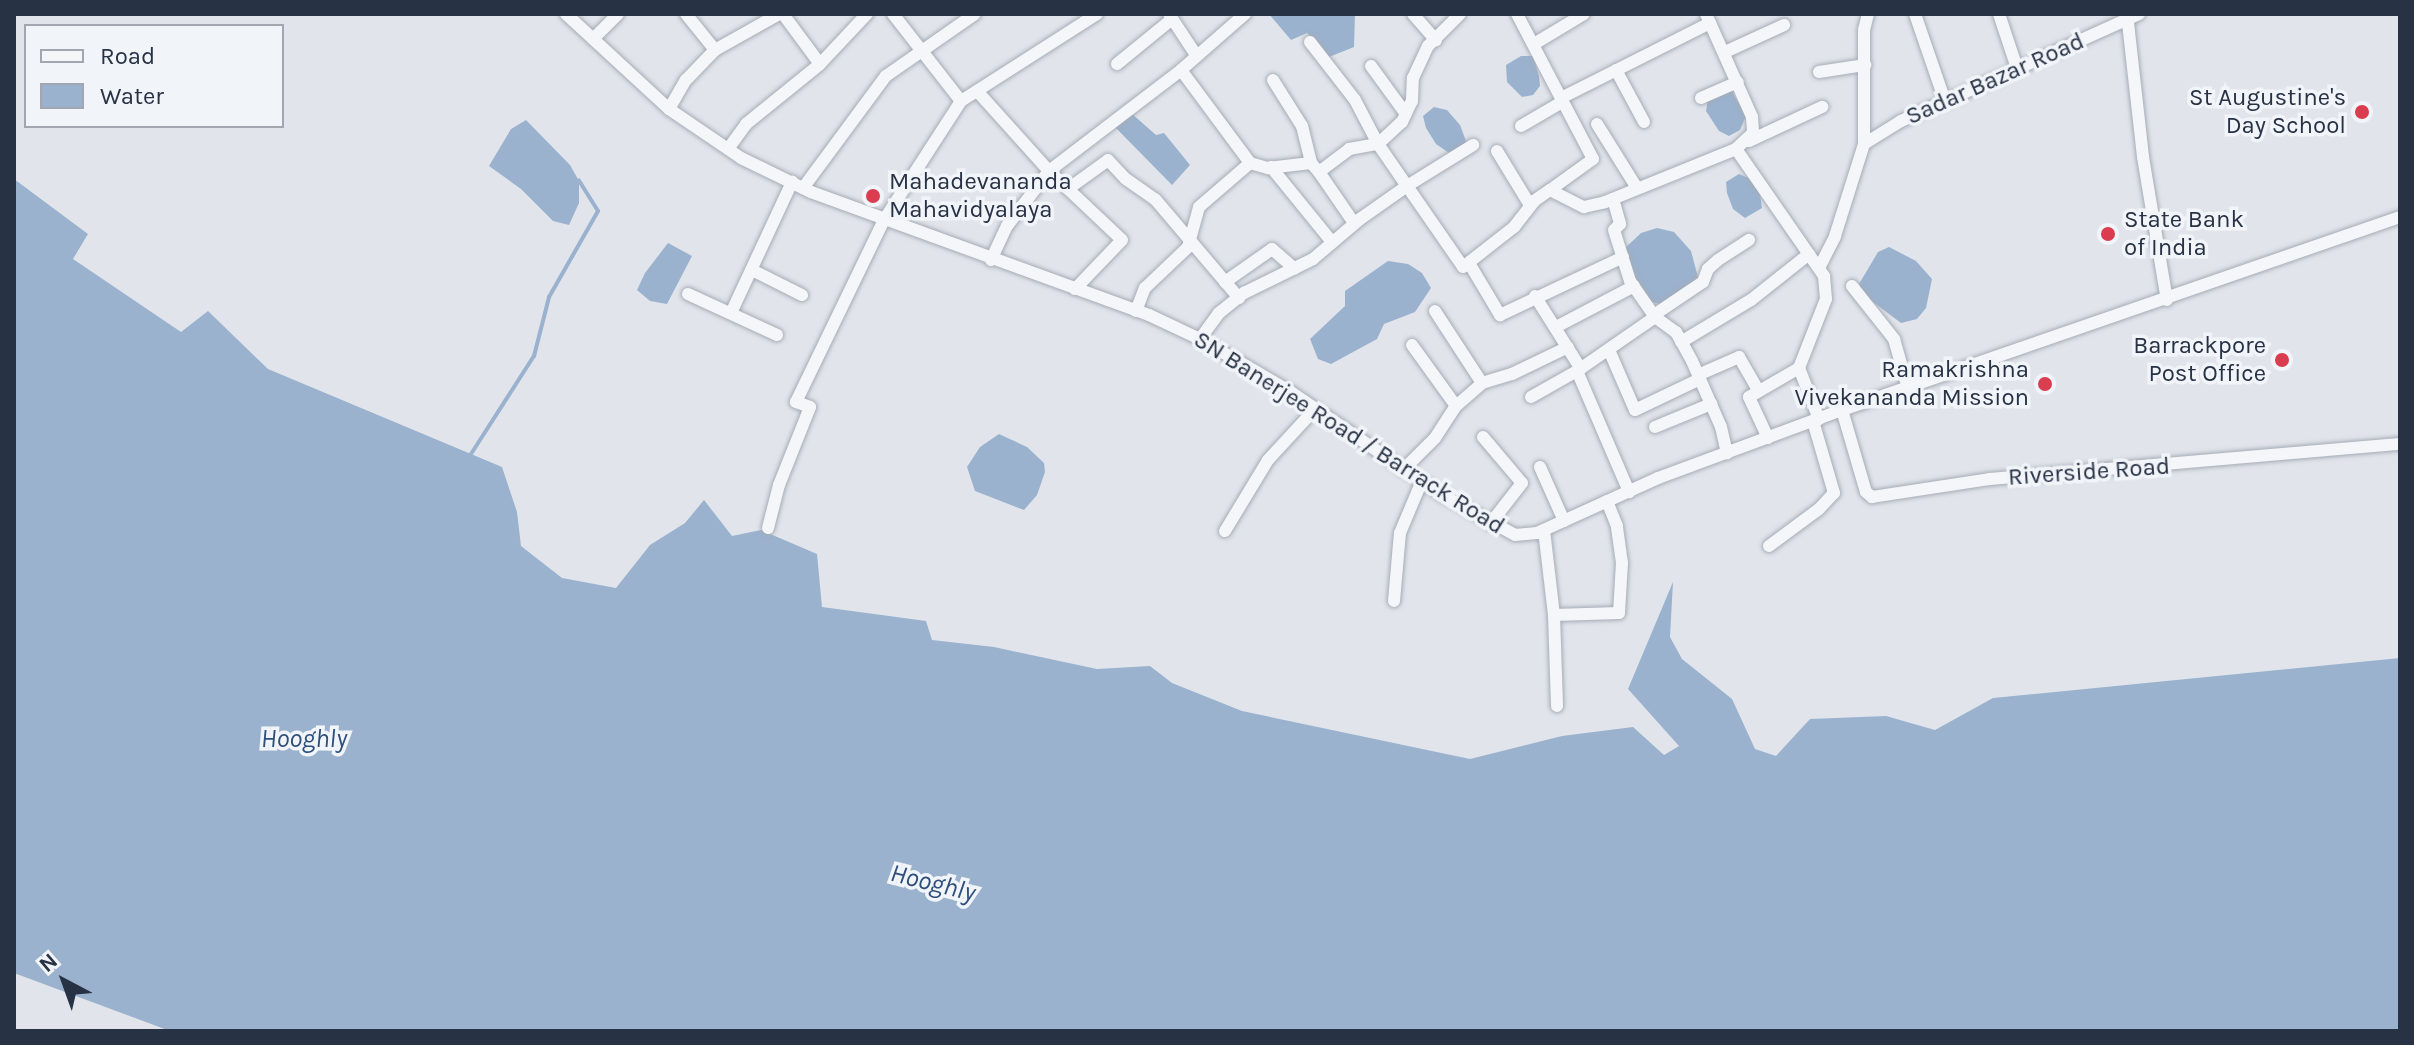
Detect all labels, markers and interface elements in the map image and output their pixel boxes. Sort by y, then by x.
legend [24,24,284,128]
street label: Sadar Bazar Road [1901,27,2089,131]
text: Road [100,42,155,70]
text: Water [100,82,164,110]
place label: St Augustine's Day School [2189,84,2346,140]
marker: St Augustine's Day School [2353,103,2371,121]
place label: Mahadevananda Mahavidyalaya [889,168,1072,224]
marker: Mahadevananda Mahavidyalaya [864,187,882,205]
place label: State Bank of India [2124,206,2244,262]
marker: State Bank of India [2099,225,2117,243]
street label: SN Banerjee Road / Barrack Road [1188,325,1510,541]
place label: Barrackpore Post Office [2133,332,2266,388]
marker: Barrackpore Post Office [2273,351,2291,369]
place label: Ramakrishna Vivekananda Mission [1794,356,2029,412]
marker: Ramakrishna Vivekananda Mission [2036,375,2054,393]
street label: Riverside Road [2007,452,2171,492]
water label: Hooghly [261,723,347,755]
water label: Hooghly [887,857,979,909]
north arrow [24,941,104,1021]
text: N [34,948,63,978]

